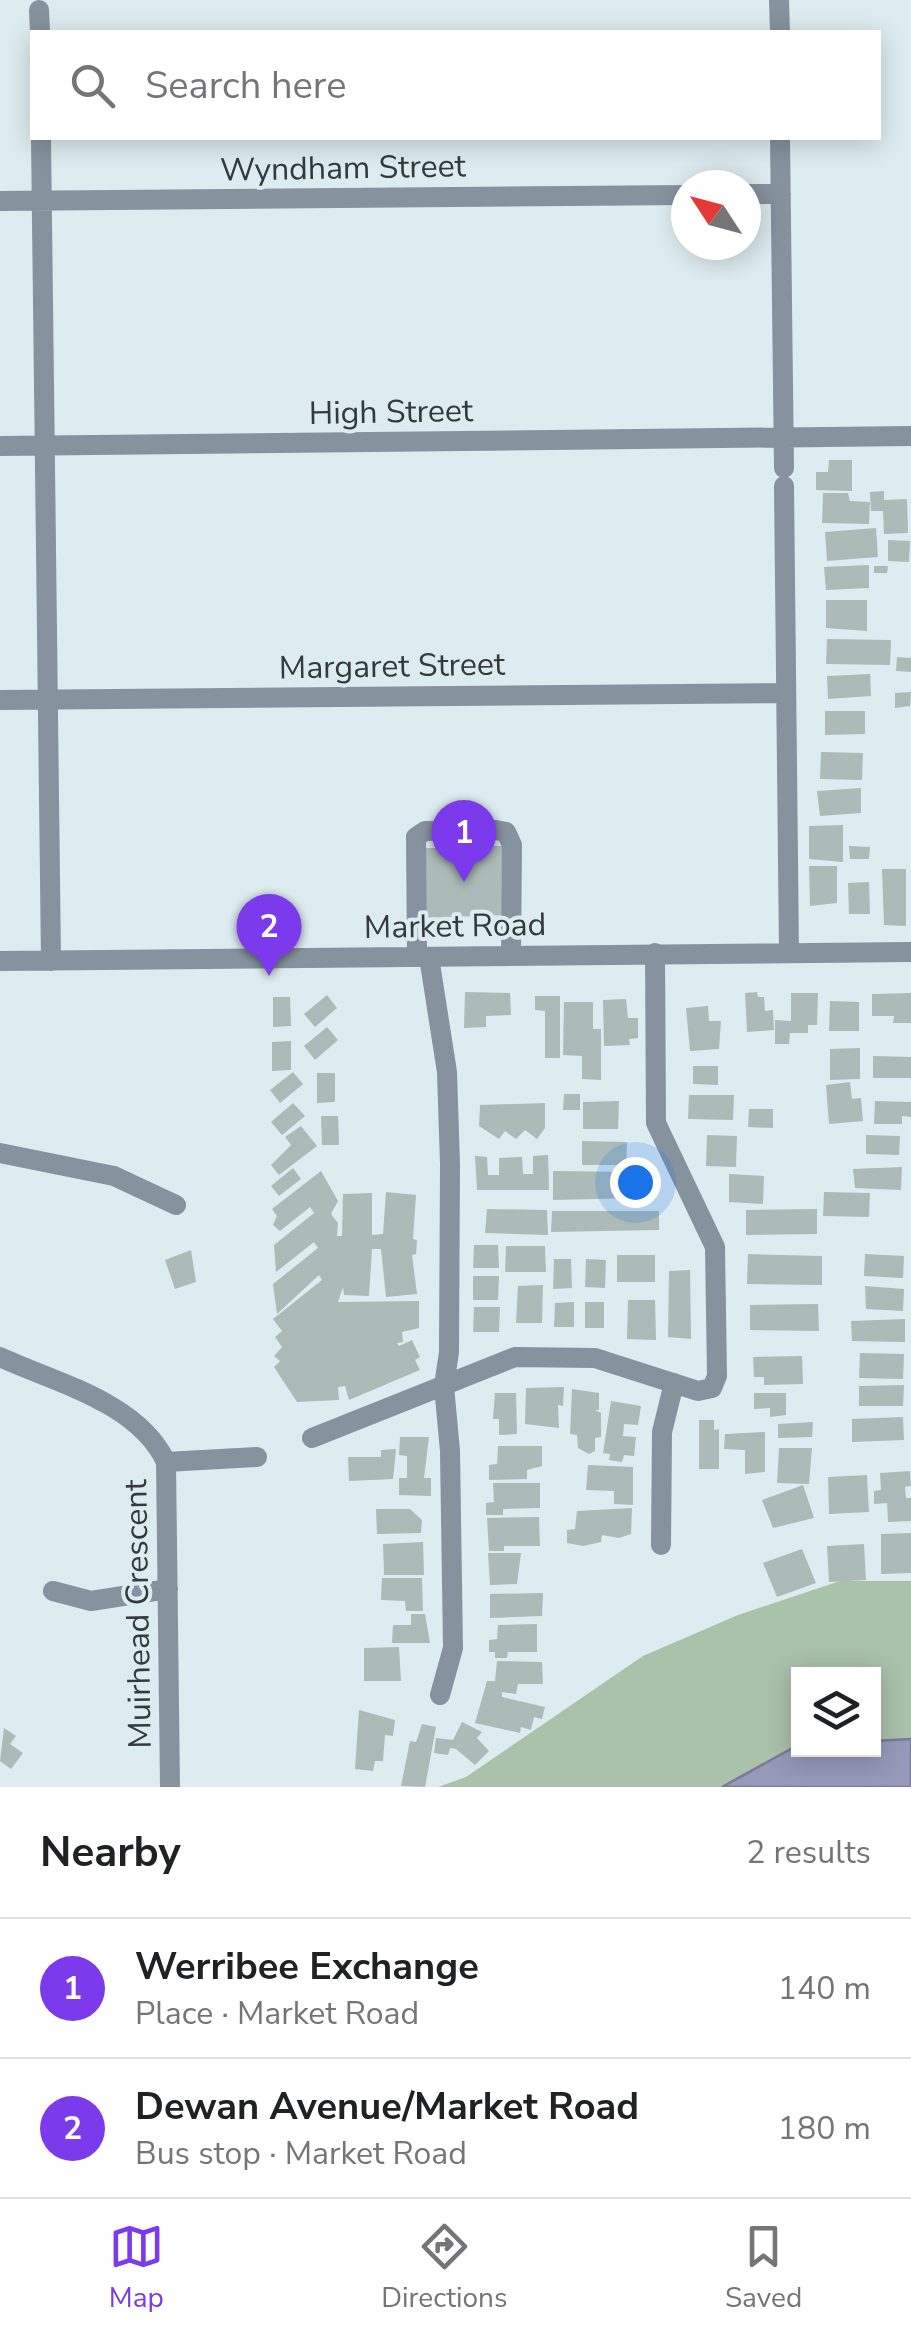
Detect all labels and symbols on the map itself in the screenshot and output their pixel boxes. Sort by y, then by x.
street label: Wyndham Street [220,144,467,192]
north arrow [671,170,761,260]
street label: High Street [309,389,474,435]
street label: Margaret Street [279,643,506,689]
pin: 1 [432,800,496,882]
pin: 2 [236,894,302,976]
street label: Market Road [364,903,546,949]
your location [610,1157,661,1208]
street label: Muirhead Crescent [114,1478,162,1749]

